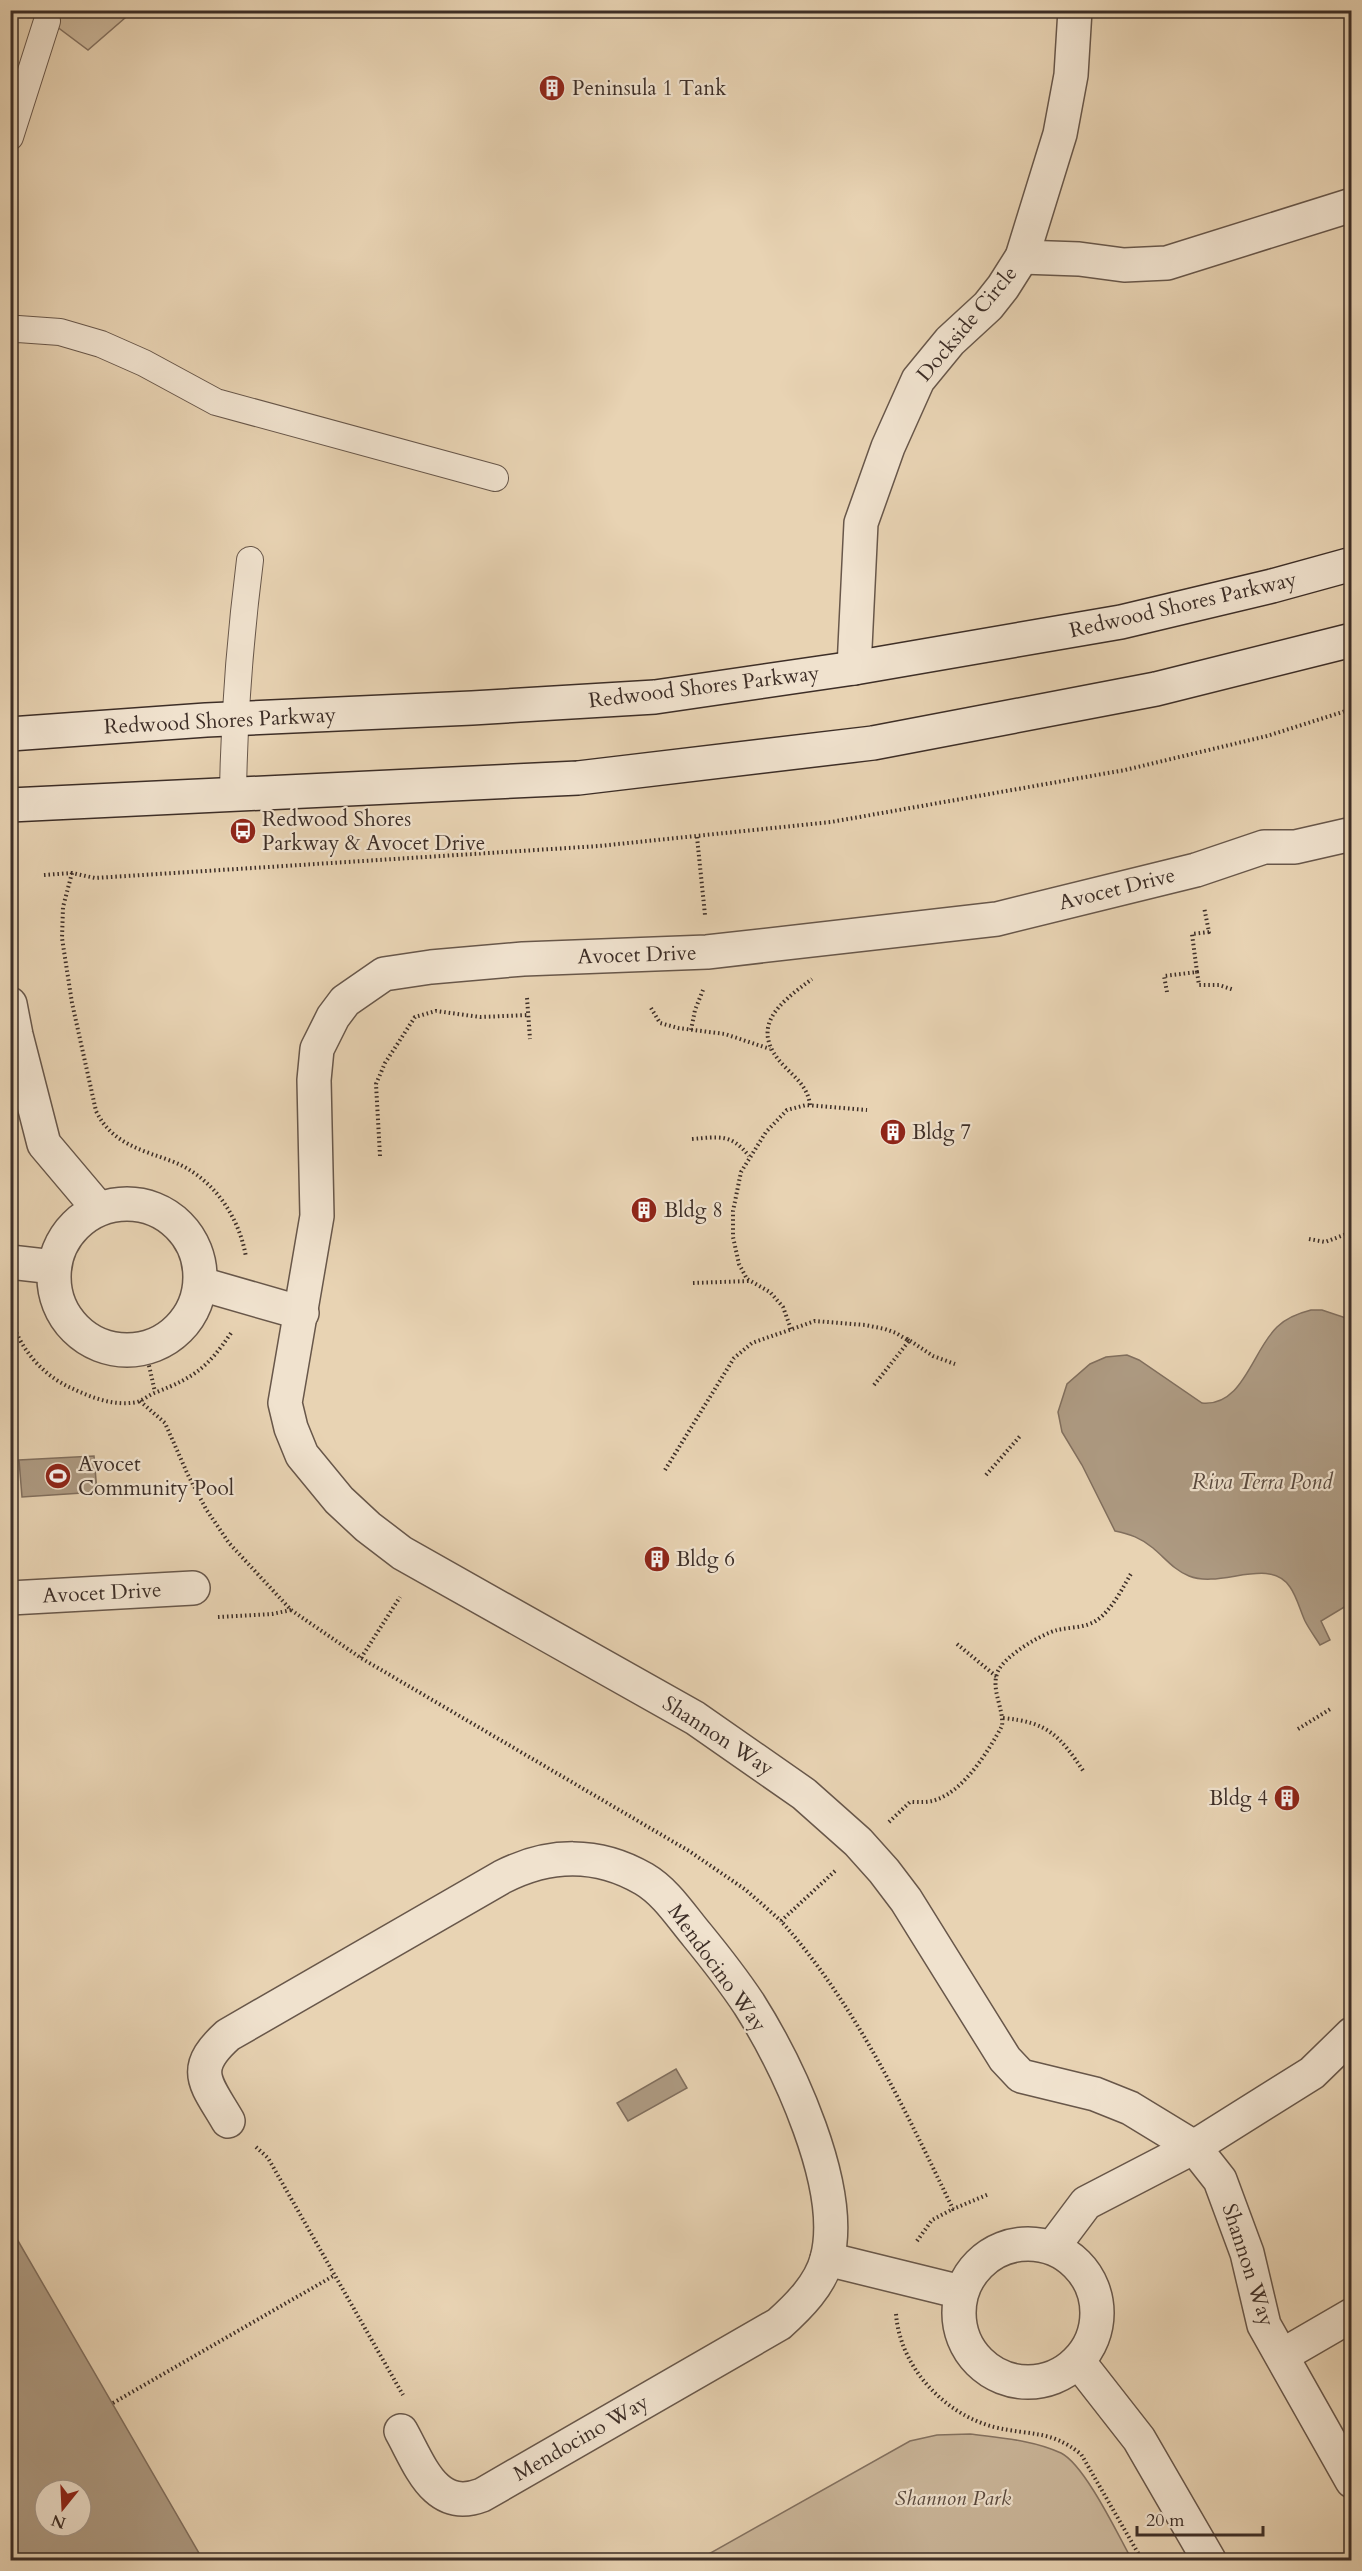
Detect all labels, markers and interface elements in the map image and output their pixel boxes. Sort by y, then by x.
building icon: Peninsula 1 Tank [537,73,567,103]
place label: Peninsula 1 Tank [572,74,727,103]
street label: Dockside Circle [910,260,1024,388]
street label: Redwood Shores Parkway [1067,565,1299,645]
street label: Redwood Shores Parkway [587,658,821,716]
street label: Redwood Shores Parkway [103,700,337,742]
place label: Redwood Shores Parkway & Avocet Drive [262,805,485,858]
bus stop icon: Redwood Shores Parkway & Avocet Drive [228,816,258,846]
street label: Avocet Drive [1056,861,1178,917]
street label: Avocet Drive [577,938,697,972]
building icon: Bldg 7 [878,1117,908,1147]
place label: Bldg 7 [912,1118,971,1147]
building icon: Bldg 8 [629,1195,659,1225]
place label: Bldg 8 [664,1196,723,1225]
place label: Avocet Community Pool [78,1450,234,1503]
sports icon: Avocet Community Pool [43,1461,73,1491]
water label: Riva Terra Pond [1192,1467,1334,1497]
building icon: Bldg 6 [642,1544,672,1574]
place label: Bldg 6 [676,1545,735,1574]
street label: Avocet Drive [42,1575,162,1611]
street label: Shannon Way [657,1689,779,1783]
building icon: Bldg 4 [1272,1783,1302,1813]
place label: Bldg 4 [1209,1784,1268,1813]
street label: Mendocino Way [661,1898,773,2038]
street label: Shannon Way [1215,2200,1281,2330]
street label: Mendocino Way [508,2388,654,2488]
north arrow [33,2478,93,2538]
park label: Shannon Park [895,2484,1012,2513]
scale bar [1137,2499,1263,2537]
text: 20 m [1146,2508,1185,2533]
text: N [49,2509,69,2534]

